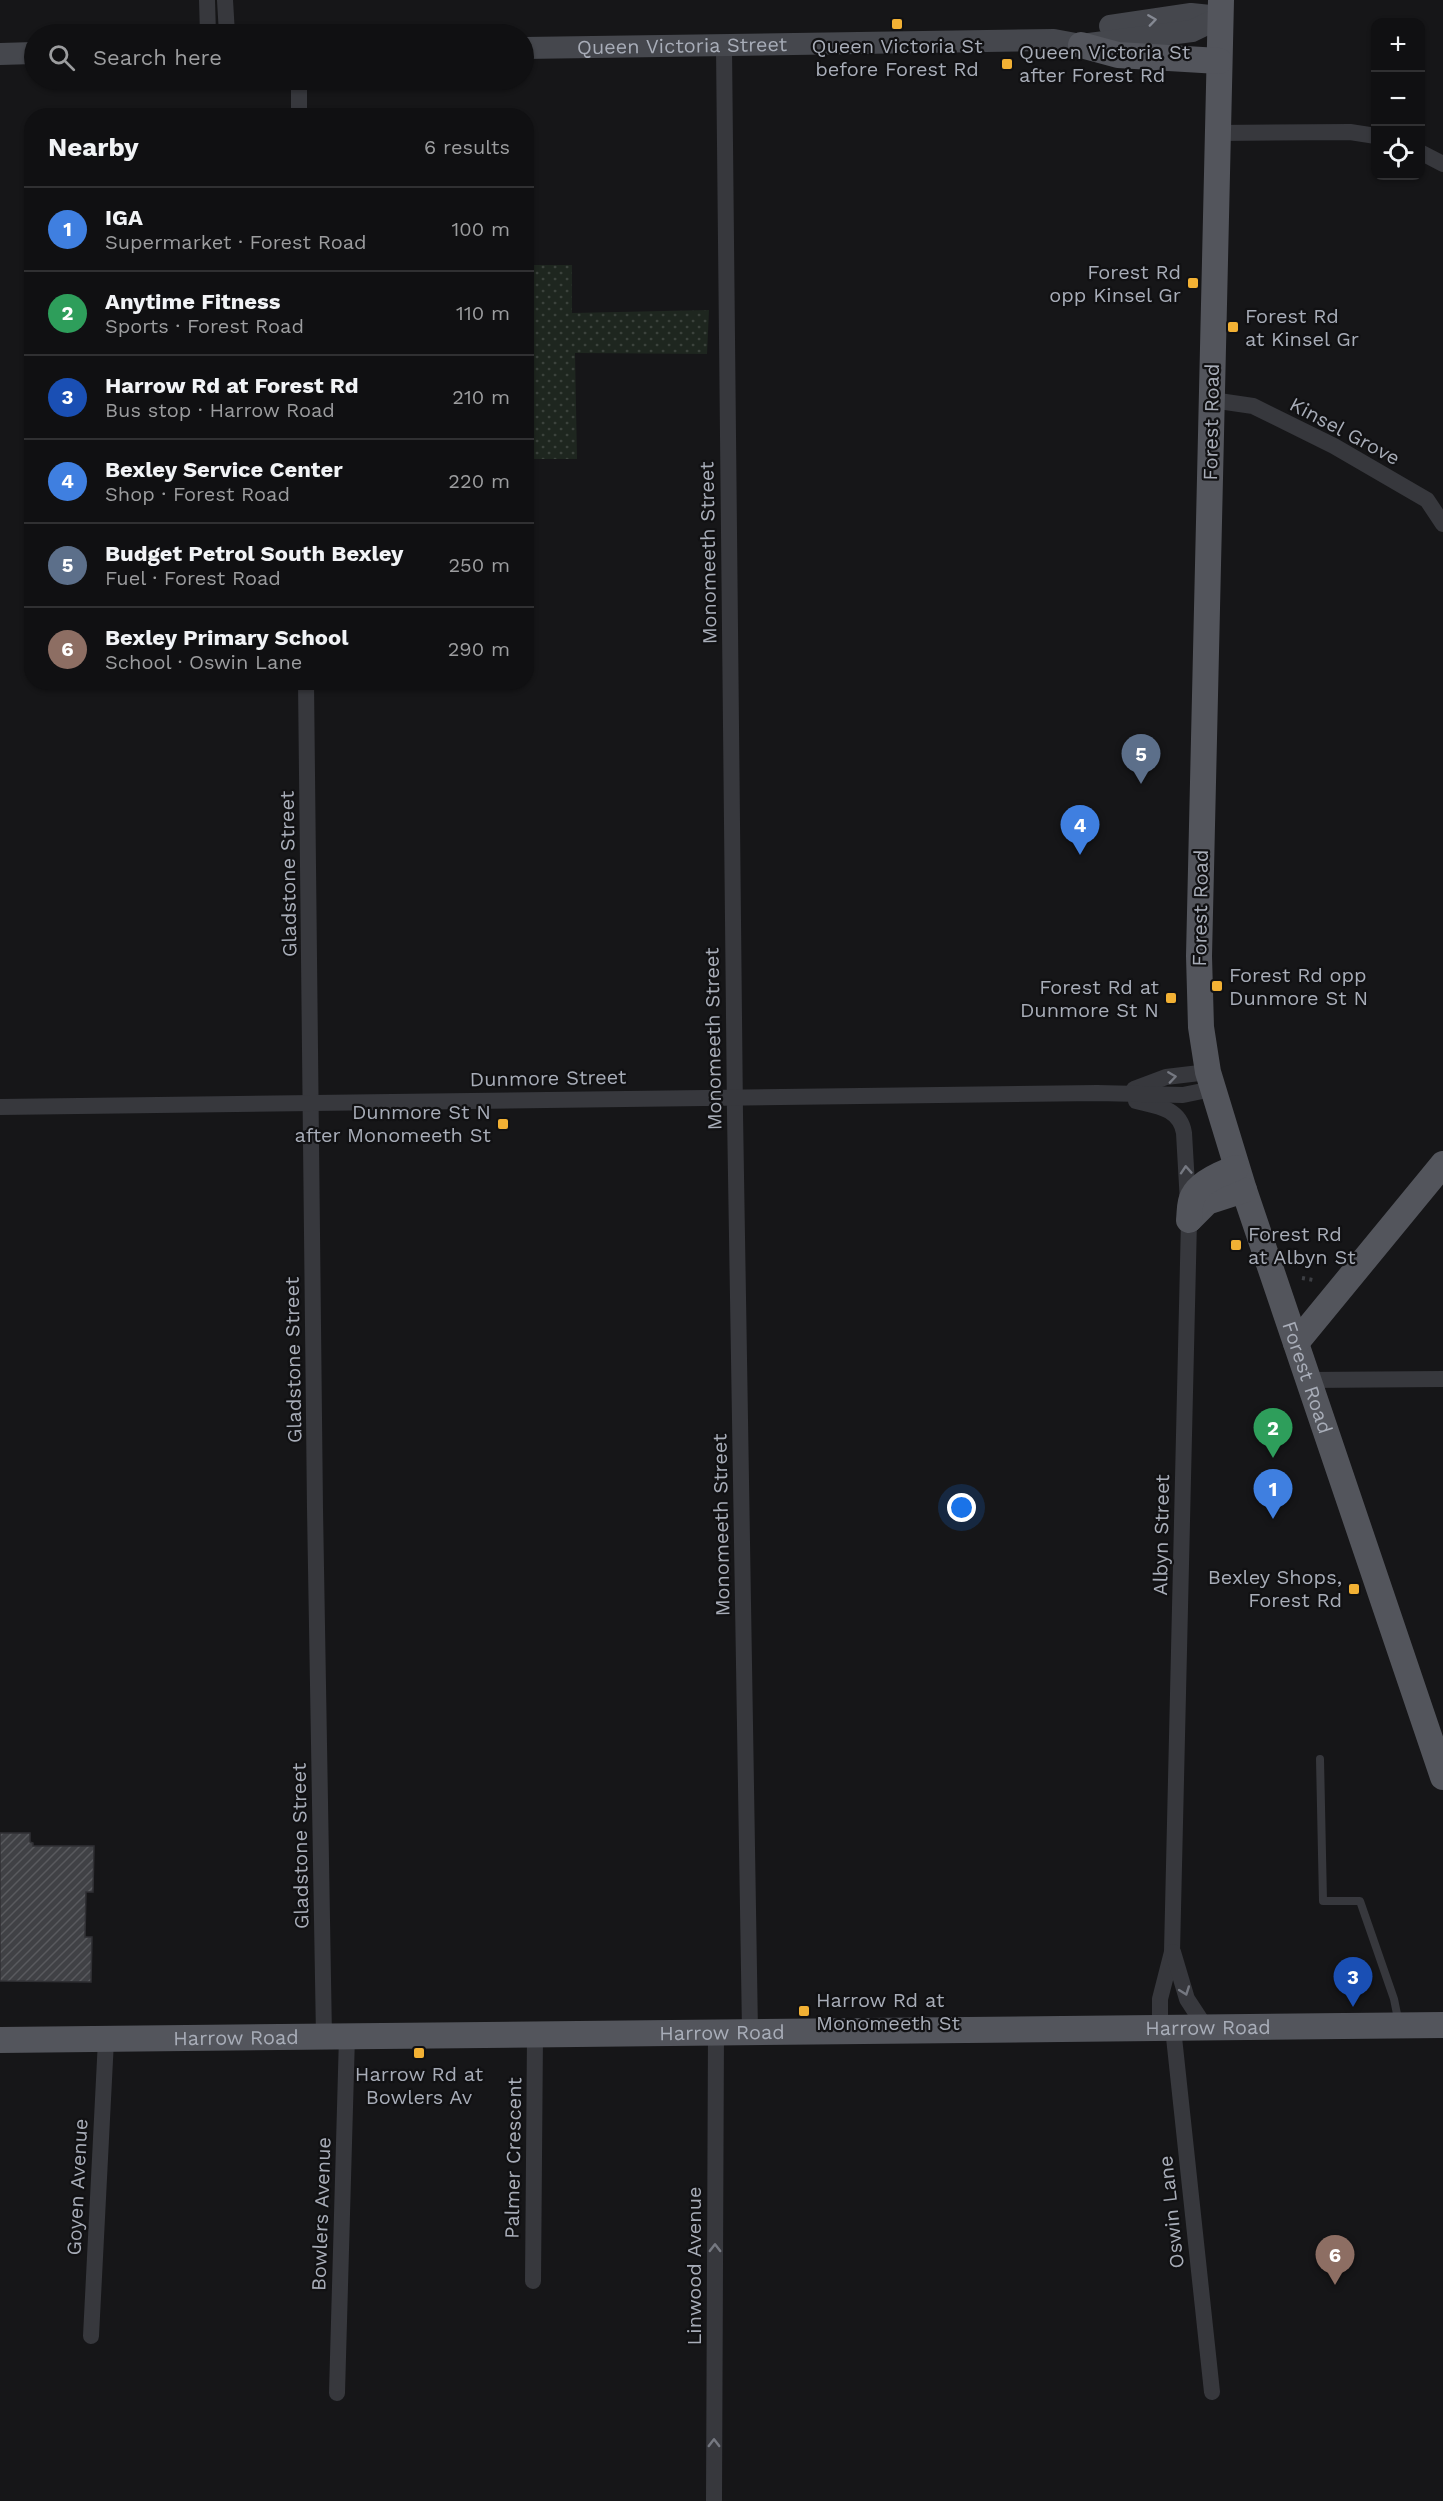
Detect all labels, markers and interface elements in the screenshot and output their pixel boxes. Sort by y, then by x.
one-way arrow [1147,14,1156,26]
marker: Queen Victoria St before Forest Rd [890,17,904,31]
map controls [1371,18,1425,180]
button: + [1371,18,1425,72]
search box [24,24,534,90]
street label: Queen Victoria Street [577,32,788,59]
place label: Queen Victoria St before Forest Rd [811,34,983,81]
place label: Queen Victoria St after Forest Rd [1019,40,1191,87]
icon: search [45,41,78,74]
text: Search here [93,45,222,70]
marker: Queen Victoria St after Forest Rd [1000,57,1014,71]
button: − [1371,72,1425,126]
button: locate [1371,126,1425,180]
text: Nearby [48,132,139,162]
text: 6 results [424,135,510,159]
text: IGA [105,205,143,230]
text: 1 [63,217,72,241]
text: 100 m [451,217,510,241]
text: Supermarket · Forest Road [105,230,367,254]
place label: Forest Rd opp Kinsel Gr [1049,260,1181,307]
marker: Forest Rd opp Kinsel Gr [1186,276,1200,290]
text: Anytime Fitness [105,289,281,314]
text: 2 [62,301,73,325]
text: 110 m [456,301,510,325]
place label: Forest Rd at Kinsel Gr [1245,304,1359,351]
text: Sports · Forest Road [105,314,304,338]
marker: Forest Rd at Kinsel Gr [1226,320,1240,334]
street label: Forest Road [1198,363,1224,481]
text: Harrow Rd at Forest Rd [105,373,359,398]
text: 3 [62,385,73,409]
text: 210 m [452,385,510,409]
street label: Kinsel Grove [1286,392,1404,470]
text: Bus stop · Harrow Road [105,398,335,422]
text: Bexley Service Center [105,457,343,482]
street label: Monomeeth Street [694,461,722,645]
text: 4 [61,469,74,493]
text: 220 m [448,469,510,493]
text: Shop · Forest Road [105,482,290,506]
text: Budget Petrol South Bexley [105,541,403,566]
text: 5 [62,553,73,577]
text: 250 m [448,553,510,577]
text: Fuel · Forest Road [105,566,281,590]
text: Bexley Primary School [105,625,348,650]
text: 6 [61,637,74,661]
text: 290 m [448,637,510,661]
text: School · Oswin Lane [105,650,302,674]
pin: 5 [1122,734,1160,784]
street label: Gladstone Street [275,790,301,957]
pin: 4 [1060,806,1100,855]
street label: Forest Road [1187,849,1213,967]
street label: Monomeeth Street [699,947,727,1131]
place label: Forest Rd opp Dunmore St N [1229,963,1368,1010]
place label: Forest Rd at Dunmore St N [1020,975,1160,1022]
marker: Forest Rd opp Dunmore St N [1210,979,1224,993]
marker: Forest Rd at Dunmore St N [1164,991,1178,1005]
street label: Dunmore Street [469,1065,627,1091]
one-way arrow [1168,1071,1177,1084]
place label: Dunmore St N after Monomeeth St [295,1100,492,1147]
marker: Dunmore St N after Monomeeth St [496,1117,510,1131]
one-way arrow [1180,1165,1193,1174]
place label: Forest Rd at Albyn St [1248,1222,1356,1269]
marker: Forest Rd at Albyn St [1229,1238,1243,1252]
street label: Gladstone Street [280,1276,306,1443]
street label: Forest Road [1277,1318,1338,1437]
pin: 2 [1254,1408,1292,1458]
street label: Monomeeth Street [707,1433,735,1617]
pin: 1 [1254,1470,1292,1519]
street label: Albyn Street [1148,1474,1174,1596]
your location [947,1493,976,1522]
place label: Bexley Shops, Forest Rd [1208,1565,1342,1612]
marker: Bexley Shops, Forest Rd [1347,1582,1361,1596]
street label: Gladstone Street [287,1762,313,1929]
pin: 3 [1334,1958,1372,2007]
one-way arrow [1178,1986,1191,1996]
place label: Harrow Rd at Monomeeth St [816,1988,961,2035]
marker: Harrow Rd at Monomeeth St [797,2004,811,2018]
street label: Harrow Road [1145,2015,1271,2040]
street label: Harrow Road [659,2020,785,2045]
street label: Harrow Road [173,2025,299,2050]
marker: Harrow Rd at Bowlers Av [412,2046,426,2060]
place label: Harrow Rd at Bowlers Av [355,2062,484,2109]
street label: Palmer Crescent [500,2076,526,2239]
street label: Goyen Avenue [61,2118,93,2256]
street label: Bowlers Avenue [306,2137,336,2291]
street label: Oswin Lane [1153,2154,1189,2270]
street label: Linwood Avenue [682,2186,706,2346]
pin: 6 [1316,2236,1354,2285]
one-way arrow [709,2243,721,2252]
one-way arrow [708,2438,720,2447]

